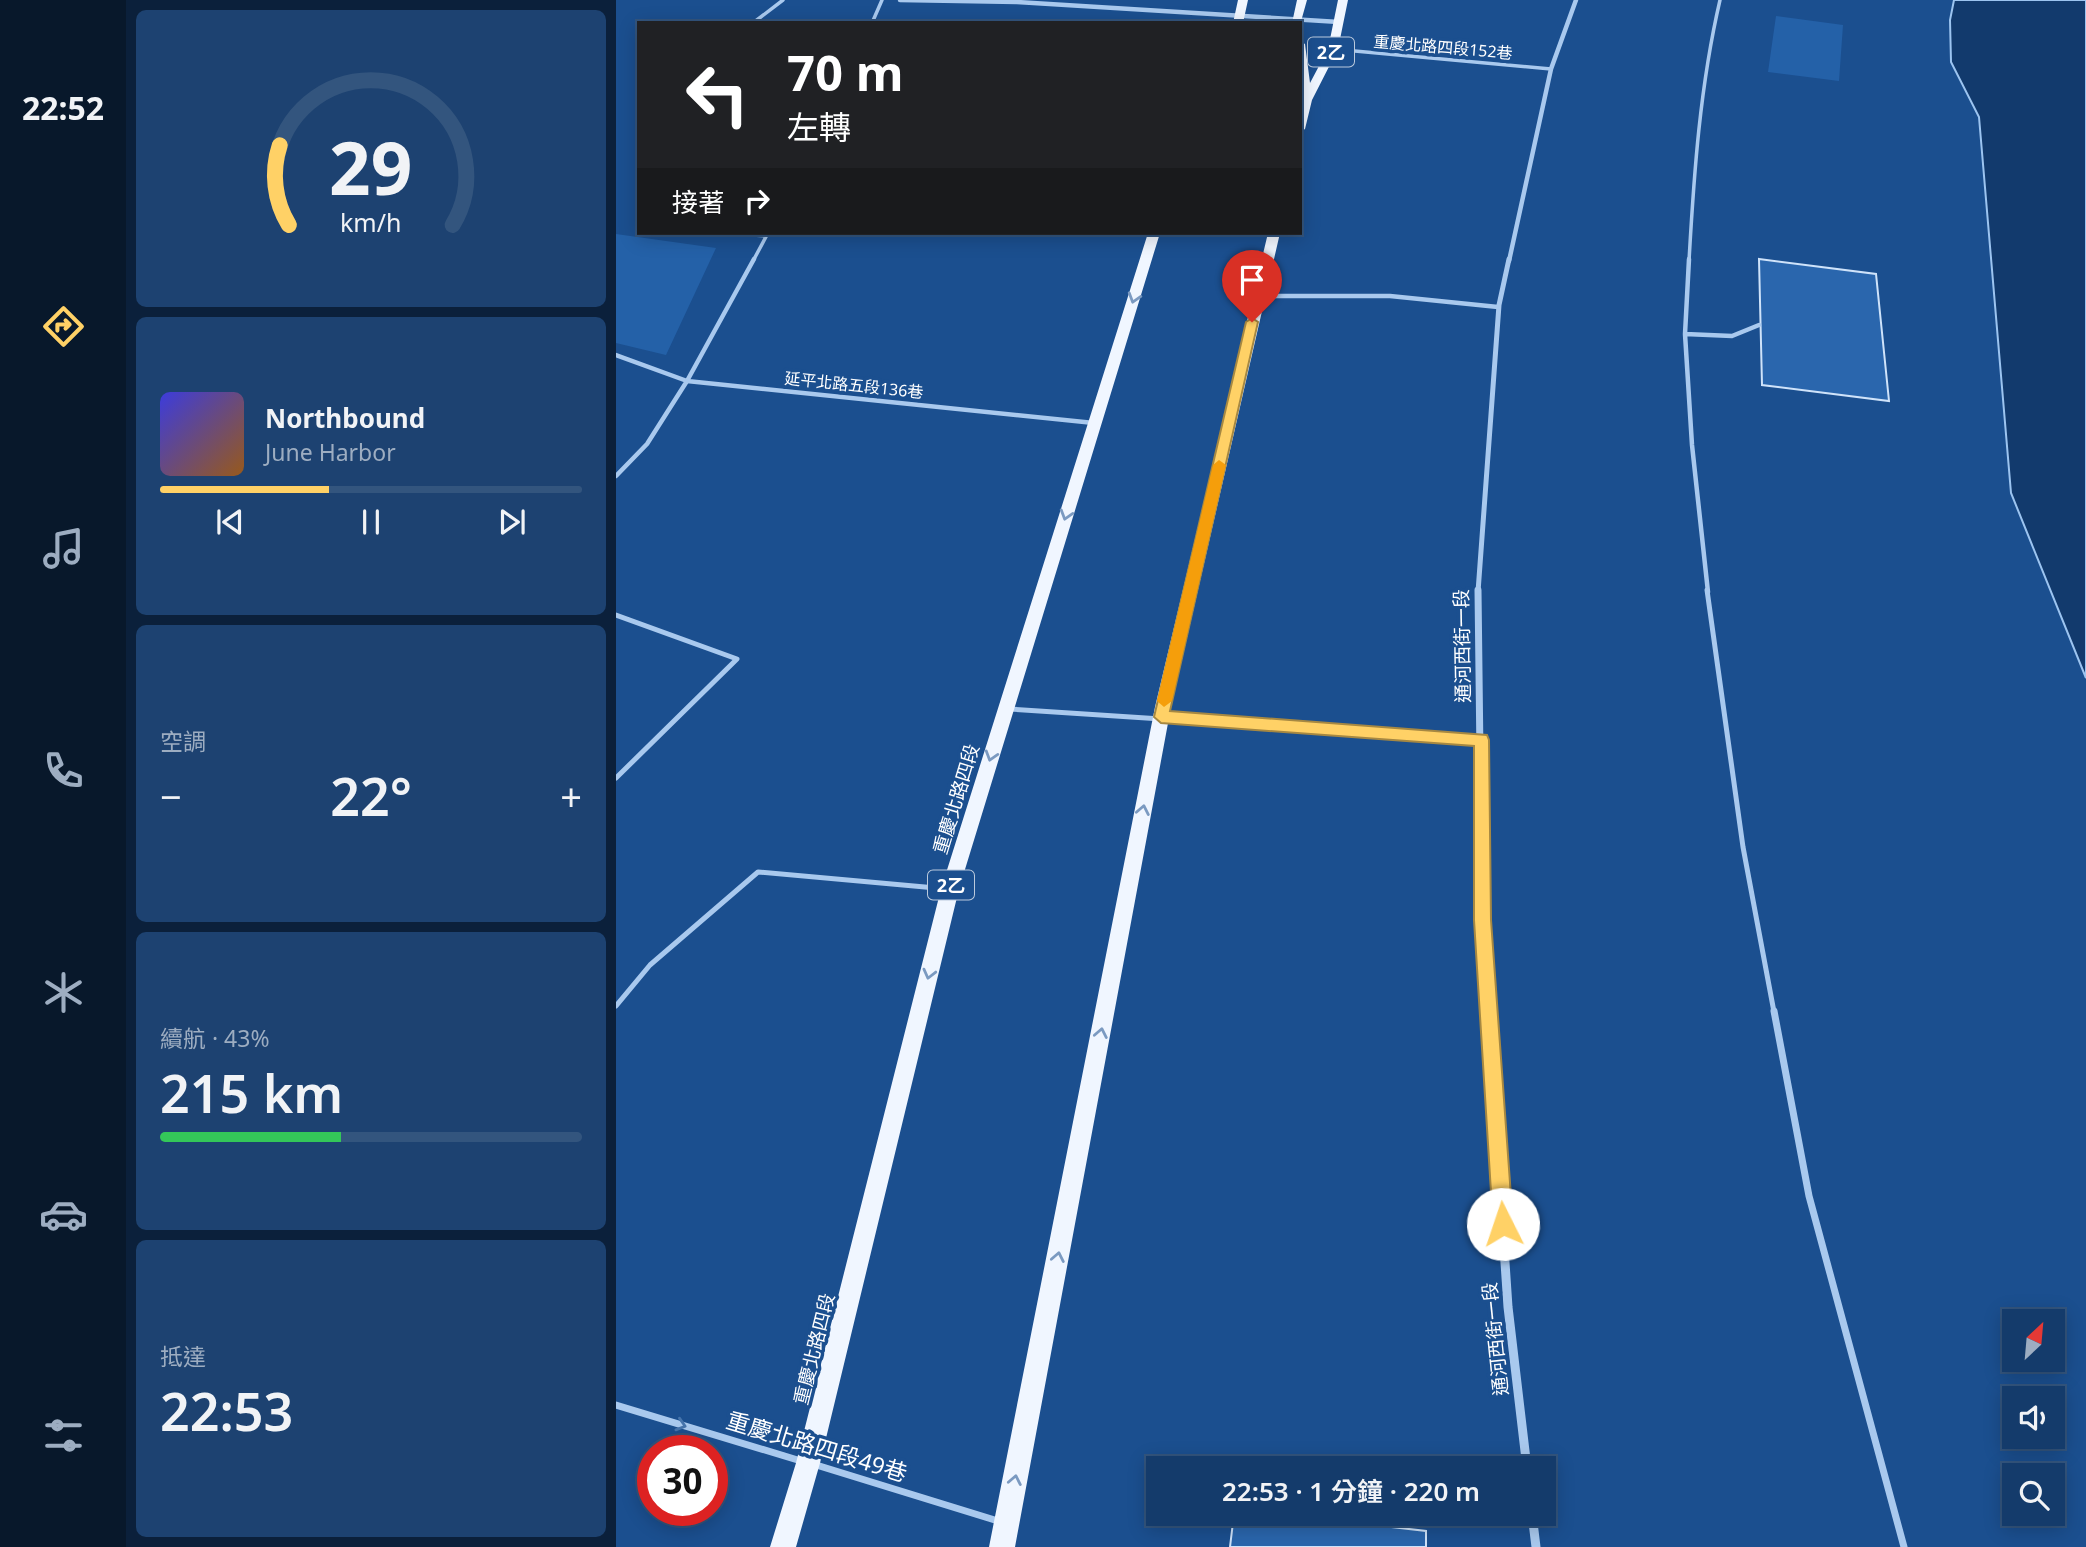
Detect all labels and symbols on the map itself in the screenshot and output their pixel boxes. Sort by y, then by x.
street label: 重慶北路四段152巷 [1373,30,1513,64]
road number: 2乙 [1308,38,1354,66]
pin [1222,250,1282,322]
one-way arrow [1127,292,1142,304]
street label: 延平北路五段136巷 [783,367,925,403]
one-way arrow [1060,508,1074,521]
street label: 通河西街一段 [1448,589,1476,703]
street label: 重慶北路四段 [927,741,985,857]
one-way arrow [985,749,1000,761]
one-way arrow [1135,804,1150,816]
road number: 2乙 [928,870,974,900]
one-way arrow [923,968,937,980]
one-way arrow [1092,1027,1107,1039]
position arrow [1466,1187,1540,1261]
one-way arrow [1050,1251,1065,1263]
street label: 通河西街一段 [1476,1281,1514,1397]
street label: 重慶北路四段 [788,1291,840,1407]
north arrow [2002,1309,2065,1372]
street label: 重慶北路四段49巷 [723,1403,911,1489]
one-way arrow [675,1416,687,1431]
speed limit sign: 30 [637,1435,728,1526]
one-way arrow [1007,1474,1022,1486]

